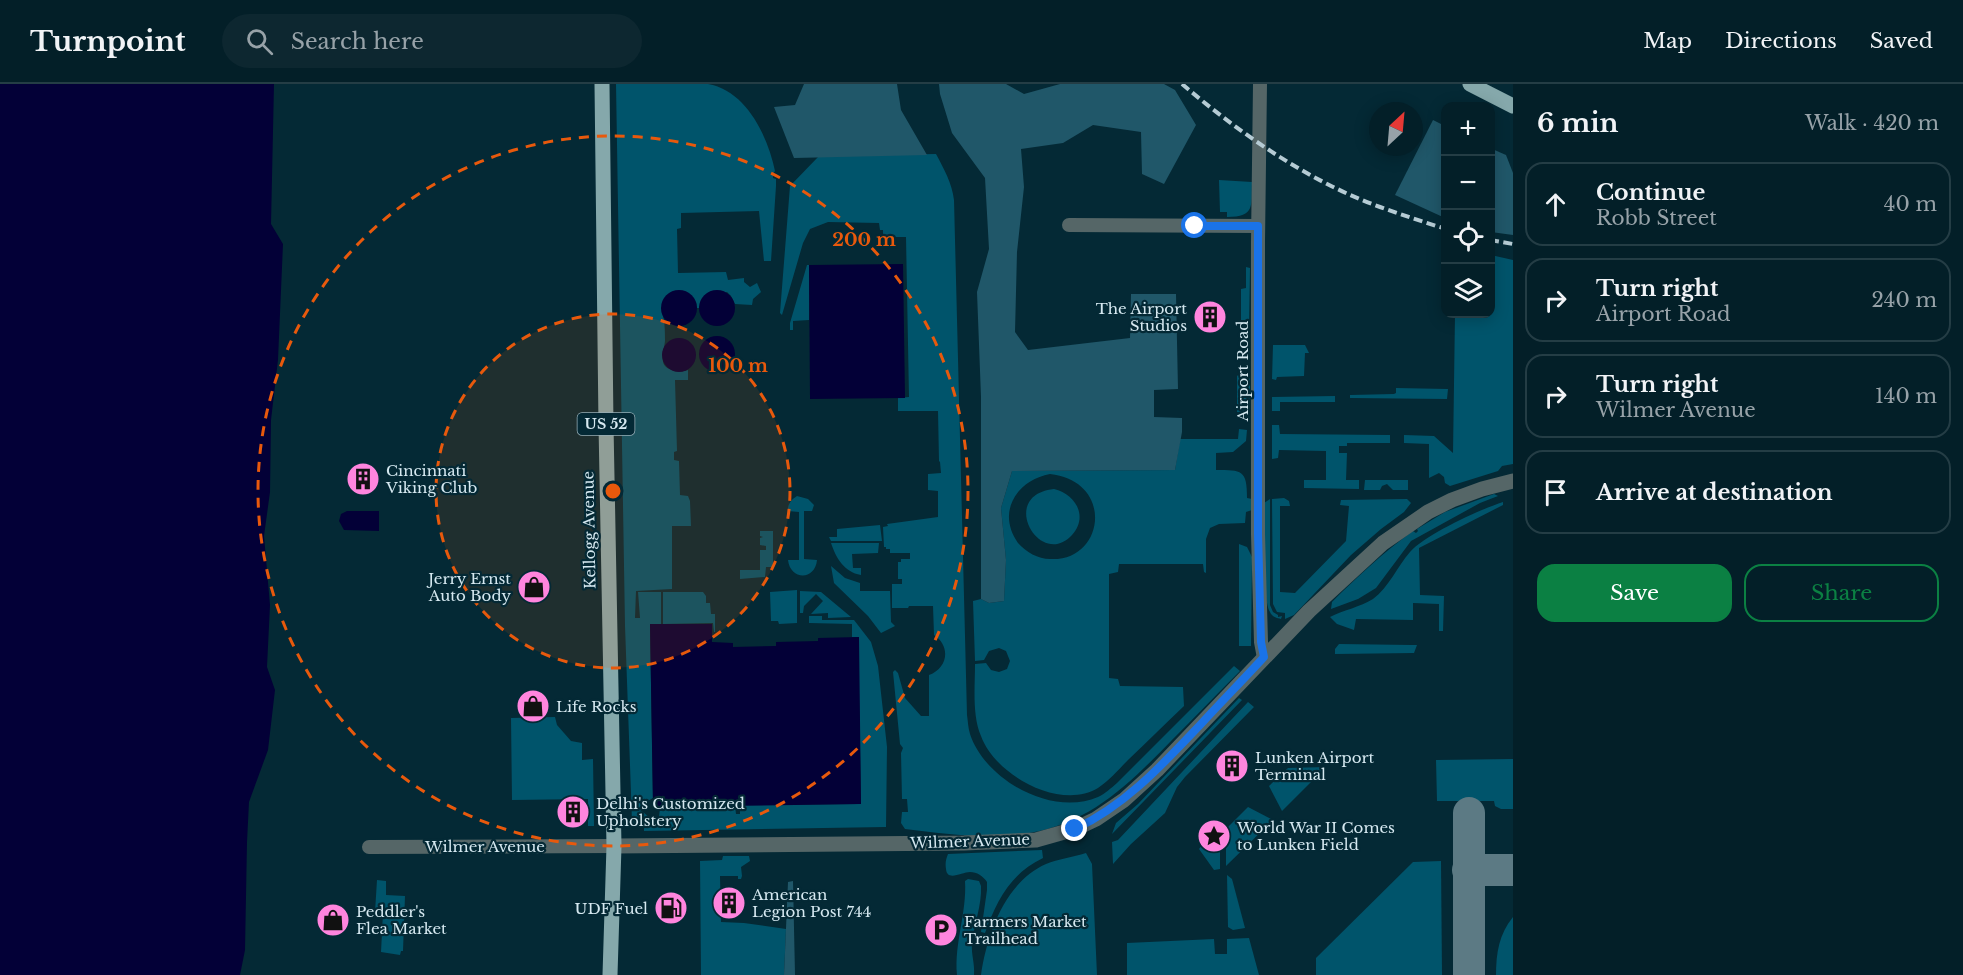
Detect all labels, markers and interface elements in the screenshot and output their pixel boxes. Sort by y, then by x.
search box [222,14,642,68]
text: Turnpoint [30,24,186,59]
icon: search [243,25,276,58]
text: Search here [291,28,424,55]
text: Map [1643,28,1692,54]
text: Directions [1725,28,1837,54]
text: Saved [1870,28,1933,54]
north arrow [1369,102,1423,156]
map controls [1441,102,1495,318]
button: + [1441,102,1495,156]
text: 6 min [1537,107,1618,139]
text: Walk · 420 m [1805,111,1939,135]
button: − [1441,156,1495,210]
text: Continue [1596,179,1705,206]
icon: ahead [1539,188,1572,221]
text: 40 m [1884,192,1937,216]
text: Robb Street [1596,206,1717,230]
button: locate [1441,210,1495,264]
route start [1181,212,1207,238]
text: 200 m [832,229,896,251]
button: layers [1441,264,1495,318]
text: Turn right [1596,275,1718,302]
icon: right [1539,284,1572,317]
text: 240 m [1872,288,1937,312]
place label: The Airport Studios [1096,299,1187,335]
building icon: The Airport Studios [1192,299,1228,335]
text: Airport Road [1596,302,1731,326]
street label: Airport Road [1233,321,1252,422]
text: 100 m [708,355,768,377]
text: Turn right [1596,371,1718,398]
icon: right [1539,380,1572,413]
text: 140 m [1875,384,1937,408]
text: Wilmer Avenue [1596,398,1756,422]
road number: US 52 [578,413,634,435]
building icon: Cincinnati Viking Club [345,461,381,497]
place label: Cincinnati Viking Club [385,461,478,497]
street label: Kellogg Avenue [578,471,600,589]
icon: arrive [1539,476,1572,509]
text: Arrive at destination [1596,479,1833,506]
centre of rings [603,481,623,501]
button: Save [1537,564,1732,622]
button: Share [1744,564,1939,622]
place label: Jerry Ernst Auto Body [426,569,511,605]
shop icon: Jerry Ernst Auto Body [516,569,552,605]
shop icon: Life Rocks [515,688,551,724]
place label: Life Rocks [556,697,637,716]
building icon: Lunken Airport Terminal [1214,748,1250,784]
place label: Lunken Airport Terminal [1255,748,1375,784]
building icon: Delhi's Customized Upholstery [555,794,591,830]
place label: Delhi's Customized Upholstery [596,794,745,830]
route end [1061,815,1087,841]
place icon: World War II Comes to Lunken Field [1196,818,1232,854]
place label: World War II Comes to Lunken Field [1236,818,1395,854]
street label: Wilmer Avenue [909,829,1030,853]
street label: Wilmer Avenue [424,837,545,856]
building icon: American Legion Post 744 [711,885,747,921]
place label: American Legion Post 744 [751,885,871,921]
fuel station icon: UDF Fuel [653,890,689,926]
place label: UDF Fuel [575,899,648,918]
shop icon: Peddler's Flea Market [315,902,351,938]
place label: Peddler's Flea Market [356,902,447,938]
parking icon: Farmers Market Trailhead [923,912,959,948]
place label: Farmers Market Trailhead [964,912,1087,948]

